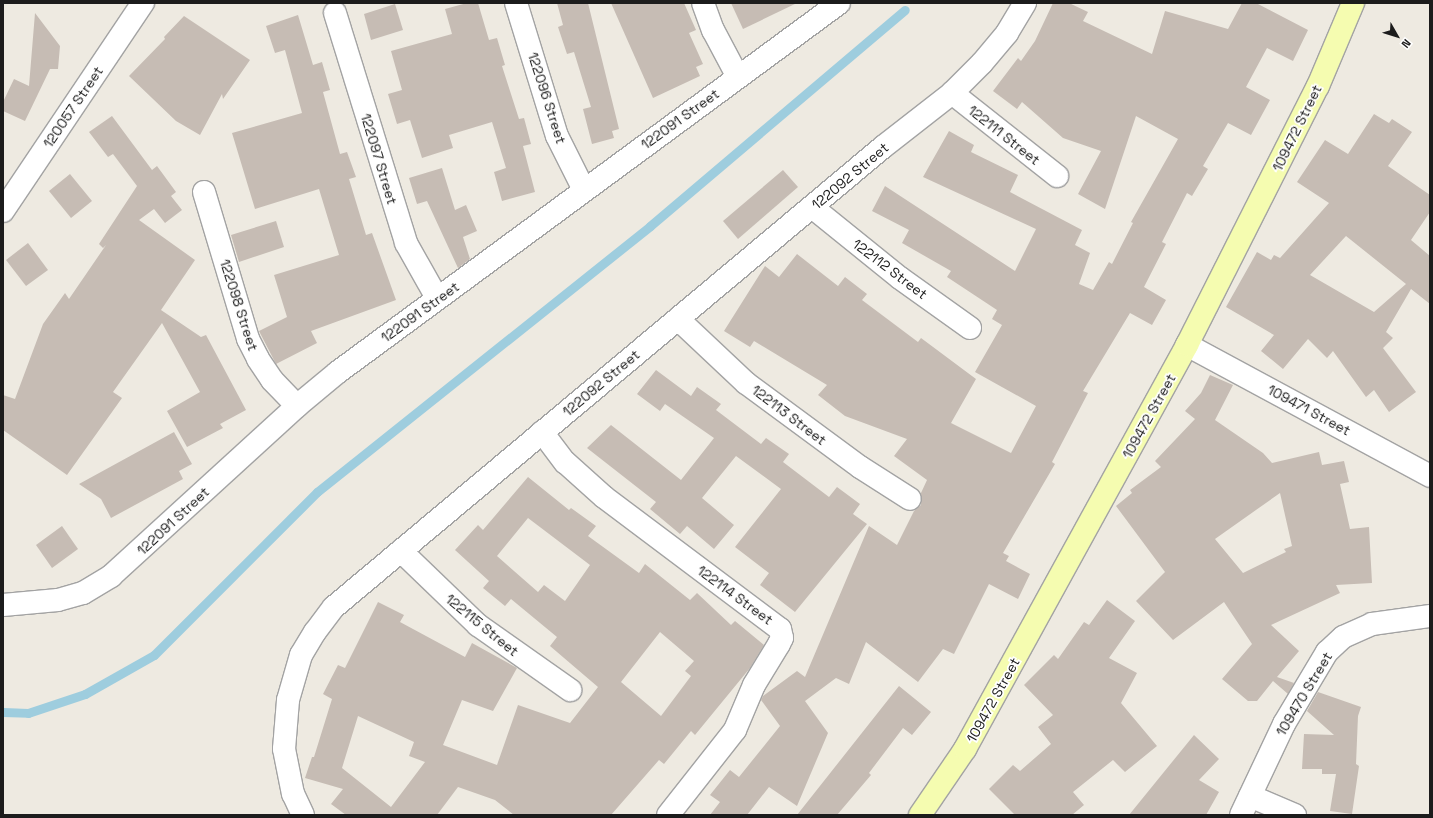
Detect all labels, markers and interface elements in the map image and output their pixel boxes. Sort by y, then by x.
north arrow [1377,16,1417,56]
text: N [1399,36,1414,51]
street label: 122096 Street [524,50,570,146]
street label: 120057 Street [40,63,106,151]
street label: 109472 Street [1269,82,1325,174]
street label: 122091 Street [638,85,722,153]
street label: 122111 Street [965,102,1043,168]
street label: 122097 Street [357,111,401,207]
street label: 122092 Street [808,139,892,213]
street label: 122112 Street [849,235,931,303]
street label: 122098 Street [216,257,262,353]
street label: 122091 Street [378,278,462,346]
street label: 122092 Street [559,346,643,420]
street label: 109472 Street [1119,371,1179,461]
street label: 122113 Street [748,381,830,449]
street label: 109471 Street [1265,381,1353,439]
street label: 122091 Street [133,483,213,559]
street label: 122114 Street [694,562,776,628]
street label: 122115 Street [442,590,522,660]
street label: 109470 Street [1272,649,1336,739]
street label: 109472 Street [963,655,1023,745]

